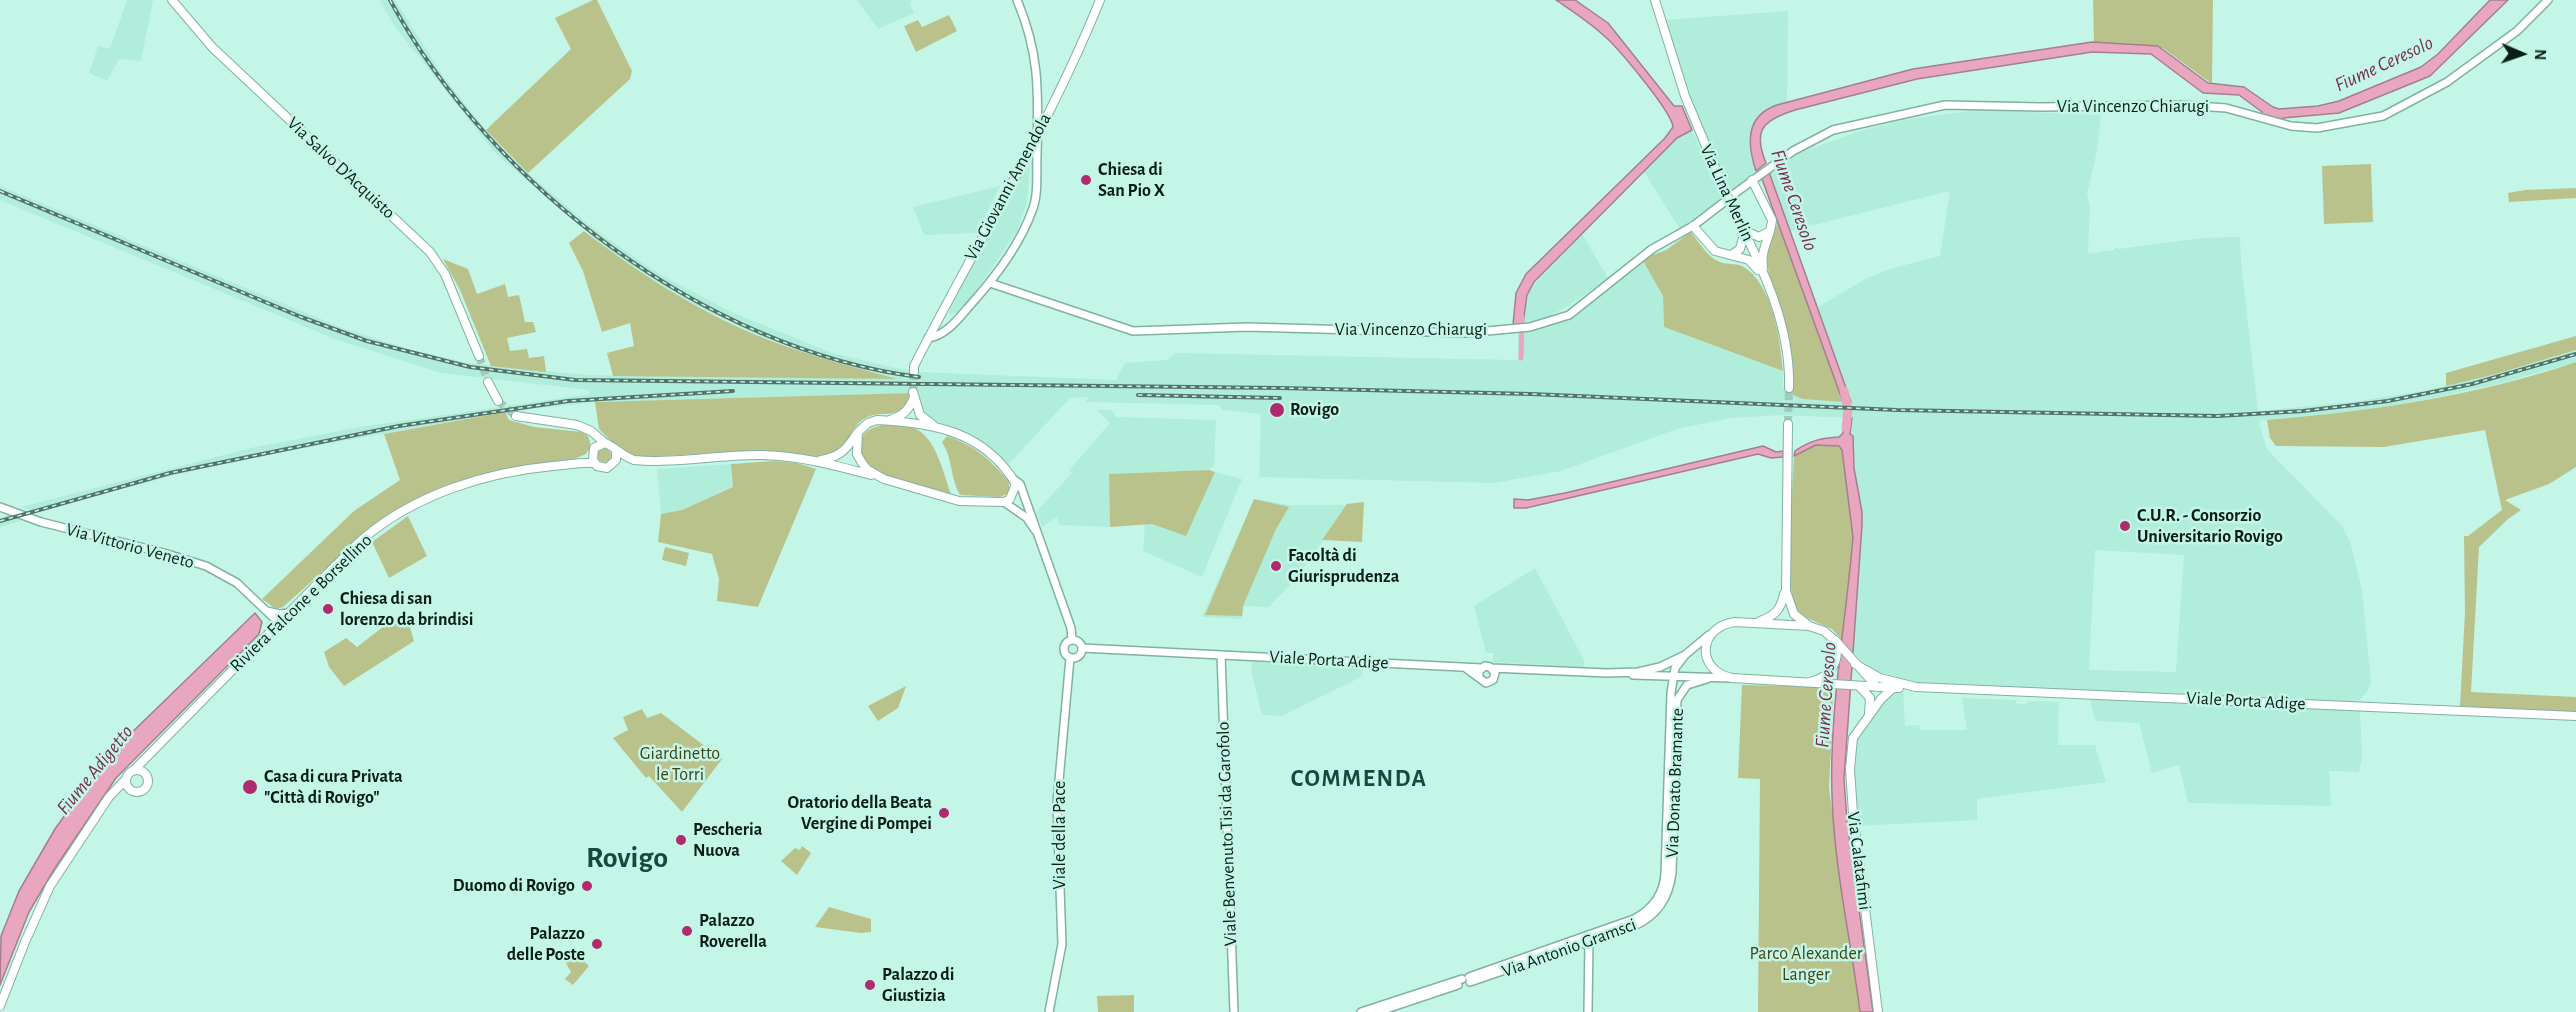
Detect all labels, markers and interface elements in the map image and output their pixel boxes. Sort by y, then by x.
north arrow [2492,24,2552,84]
water label: Fiume Ceresolo [2331,31,2437,97]
text: N [2532,49,2548,60]
street label: Via Vincenzo Chiarugi [2057,96,2209,118]
street label: Via Giovanni Amendola [960,110,1056,264]
street label: Via Salvo D'Acquisto [282,112,400,224]
street label: Via Lina Merlin [1695,141,1759,245]
water label: Fiume Ceresolo [1765,146,1823,254]
place label: Chiesa di San Pio X [1098,159,1165,201]
marker: Chiesa di San Pio X [1079,173,1093,187]
street label: Via Vincenzo Chiarugi [1335,319,1487,341]
place label: Rovigo [1290,399,1339,421]
marker: Rovigo [1268,401,1286,419]
place label: C.U.R. - Consorzio Universitario Rovigo [2137,505,2283,548]
street label: Via Vittorio Veneto [64,519,196,573]
marker: C.U.R. - Consorzio Universitario Rovigo [2118,519,2132,533]
street label: Riviera Falcone e Borsellino [225,529,377,677]
place label: Facoltà di Giurisprudenza [1288,545,1399,588]
marker: Facoltà di Giurisprudenza [1269,559,1283,573]
place label: Chiesa di san lorenzo da brindisi [340,588,473,630]
marker: Chiesa di san lorenzo da brindisi [321,602,335,616]
water label: Fiume Ceresolo [1810,641,1842,749]
street label: Viale Porta Adige [1269,646,1389,674]
street label: Viale Porta Adige [2186,687,2306,715]
street label: Via Donato Bramante [1662,708,1688,858]
water label: Fiume Adigetto [52,720,138,820]
street label: Viale Benvenuto Tisi da Garofolo [1212,721,1242,947]
park label: Giardinetto le Torri [640,743,720,786]
district label: COMMENDA [1291,765,1427,793]
place label: Casa di cura Privata "Città di Rovigo" [264,766,403,808]
marker: Casa di cura Privata "Città di Rovigo" [241,778,259,796]
street label: Viale della Pace [1049,781,1071,889]
place label: Oratorio della Beata Vergine di Pompei [787,792,932,834]
marker: Oratorio della Beata Vergine di Pompei [937,806,951,820]
street label: Via Calatafimi [1842,811,1876,911]
place label: Pescheria Nuova [693,819,762,862]
marker: Pescheria Nuova [674,833,688,847]
district label: Rovigo [586,840,668,876]
place label: Duomo di Rovigo [453,875,575,897]
marker: Duomo di Rovigo [580,879,594,893]
place label: Palazzo Roverella [699,910,767,952]
street label: Via Antonio Gramsci [1499,914,1639,982]
place label: Palazzo delle Poste [507,923,585,966]
marker: Palazzo Roverella [680,924,694,938]
marker: Palazzo delle Poste [590,937,604,951]
park label: Parco Alexander Langer [1749,943,1863,986]
place label: Palazzo di Giustizia [882,964,955,1006]
marker: Palazzo di Giustizia [863,978,877,992]

